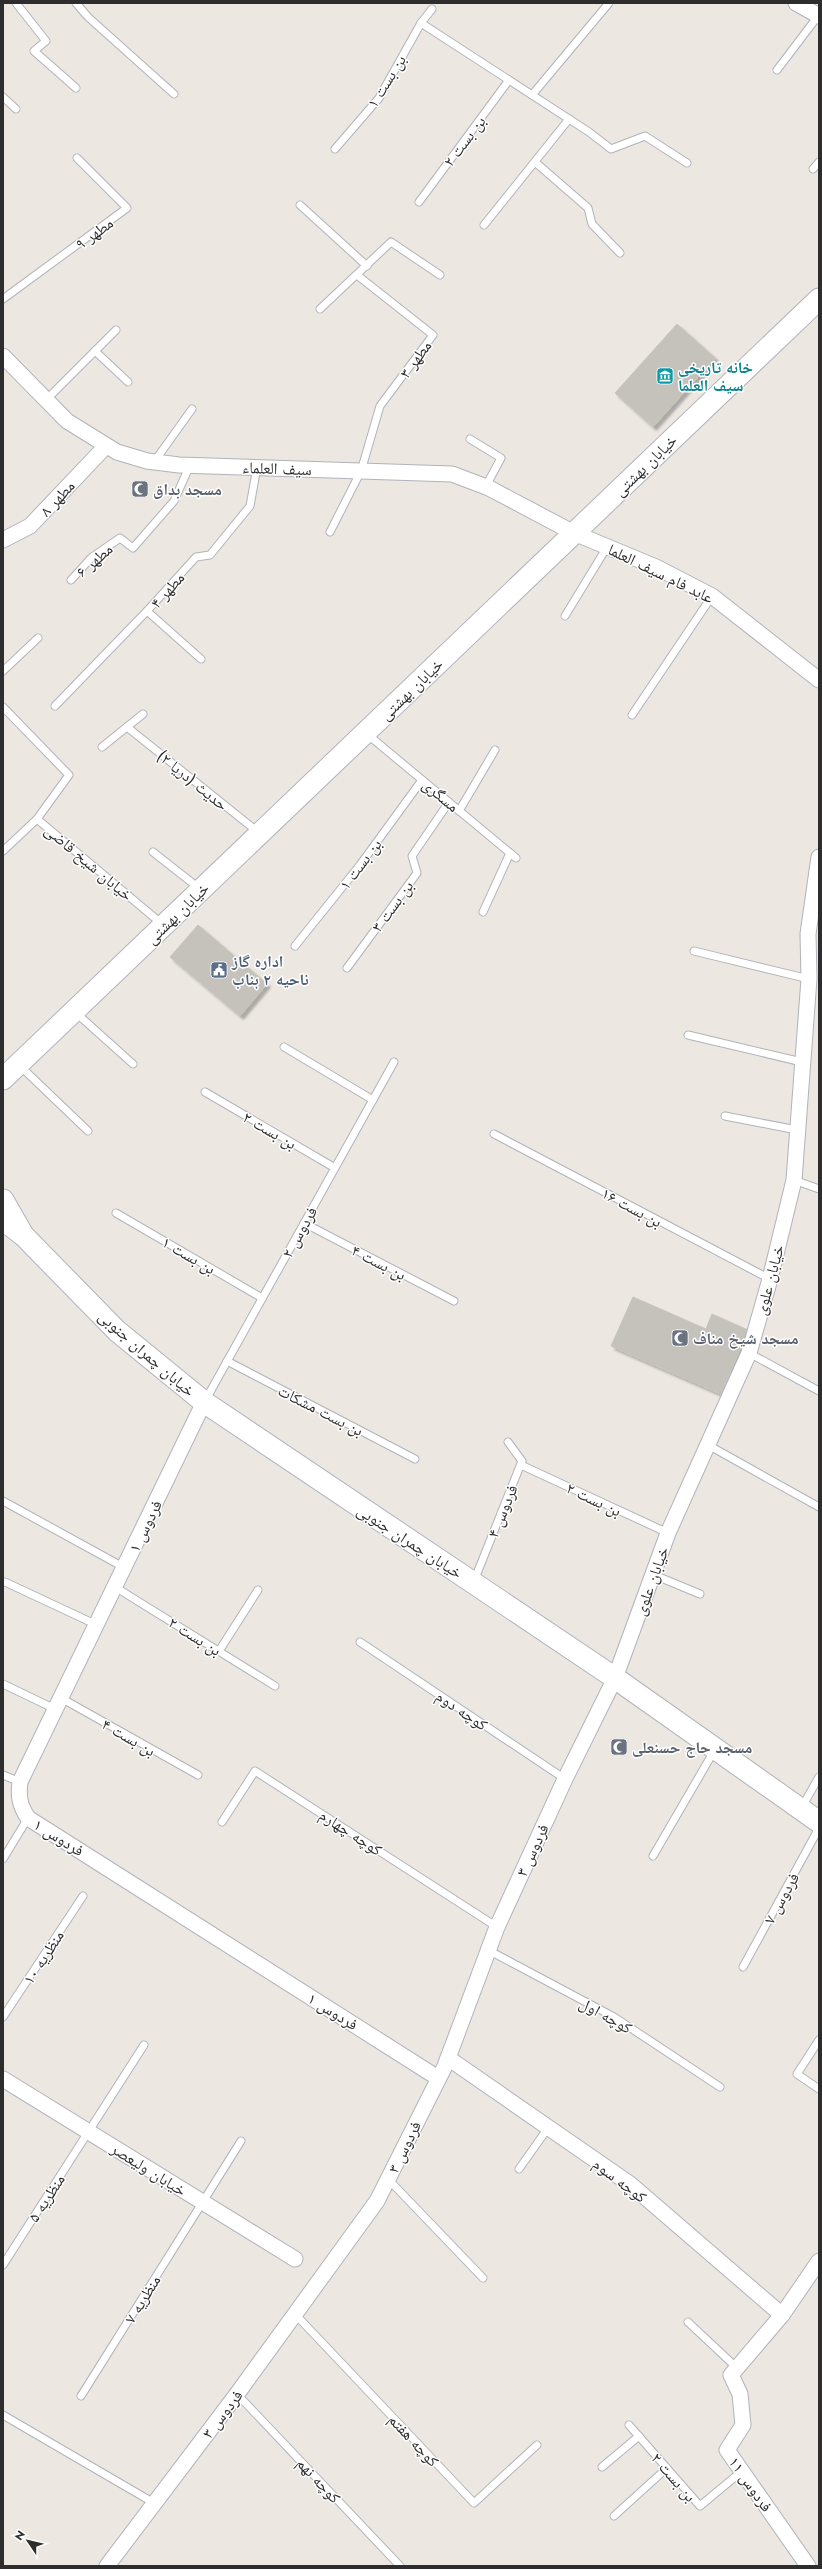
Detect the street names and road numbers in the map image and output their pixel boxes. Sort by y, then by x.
street label: بن بست ۱ [361,50,412,112]
street label: بن بست ۲ [438,111,491,172]
street label: مطهر ۹ [71,212,118,255]
street label: مطهر ۳ [394,336,437,383]
street label: خیابان بهشتی [608,429,682,502]
street label: سیف العلماء [242,456,312,481]
street label: مطهر ۸ [35,475,80,522]
street label: مطهر ۶ [71,538,118,583]
street label: عابد فام سیف العلما [604,538,717,609]
street label: مطهر ۴ [145,567,190,614]
street label: خیابان بهشتی [374,653,448,726]
street label: حدیث (دریا ۲) [152,745,233,816]
street label: مسگری [417,773,464,818]
street label: خیابان شیخ قاضی [40,819,138,906]
street label: بن بست ۱ [334,834,387,895]
street label: بن بست ۳ [366,876,419,937]
street label: خیابان بهشتی [140,877,214,950]
street label: بن بست ۲ [239,1106,301,1155]
street label: بن بست ۱۶ [597,1182,666,1233]
street label: فردوس ۲ [276,1202,323,1262]
street label: بن بست ۱ [158,1231,220,1280]
street label: بن بست ۴ [347,1239,410,1286]
street label: خیابان علوی [749,1242,790,1318]
street label: خیابان چمران جنوبی [93,1305,200,1402]
street label: بن بست مشکات [274,1379,367,1442]
street label: بن بست ۲ [562,1477,625,1522]
street label: فردوس ۴ [481,1481,524,1541]
street label: فردوس ۱ [123,1496,168,1556]
street label: خیابان چمران جنوبی [352,1499,467,1584]
street label: خیابان علوی [628,1543,675,1619]
street label: بن بست ۲ [164,1611,226,1662]
street label: کوچه دوم [431,1685,493,1736]
street label: بن بست ۴ [98,1713,160,1762]
street label: کوچه چهارم [315,1804,387,1862]
street label: فردوس ۱ [29,1813,88,1862]
street label: فردوس ۳ [510,1820,555,1880]
street label: فردوس ۷ [758,1868,805,1928]
street label: منظریه ۱۰ [17,1926,70,1989]
street label: فردوس ۱ [303,1987,362,2036]
street label: کوچه اول [575,1992,637,2040]
street label: فردوس ۳ [382,2117,427,2177]
street label: خیابان ولیعصر [106,2137,191,2202]
street label: کوچه سوم [588,2153,652,2209]
street label: منظریه ۵ [22,2170,71,2227]
street label: منظریه ۷ [119,2271,166,2328]
street label: فردوس ۳ [197,2385,248,2443]
street label: کوچه هفتم [383,2409,444,2472]
street label: بن بست ۲ [646,2448,702,2507]
street label: کوچه نهم [291,2452,346,2509]
street label: فردوس ۱۱ [723,2452,778,2517]

